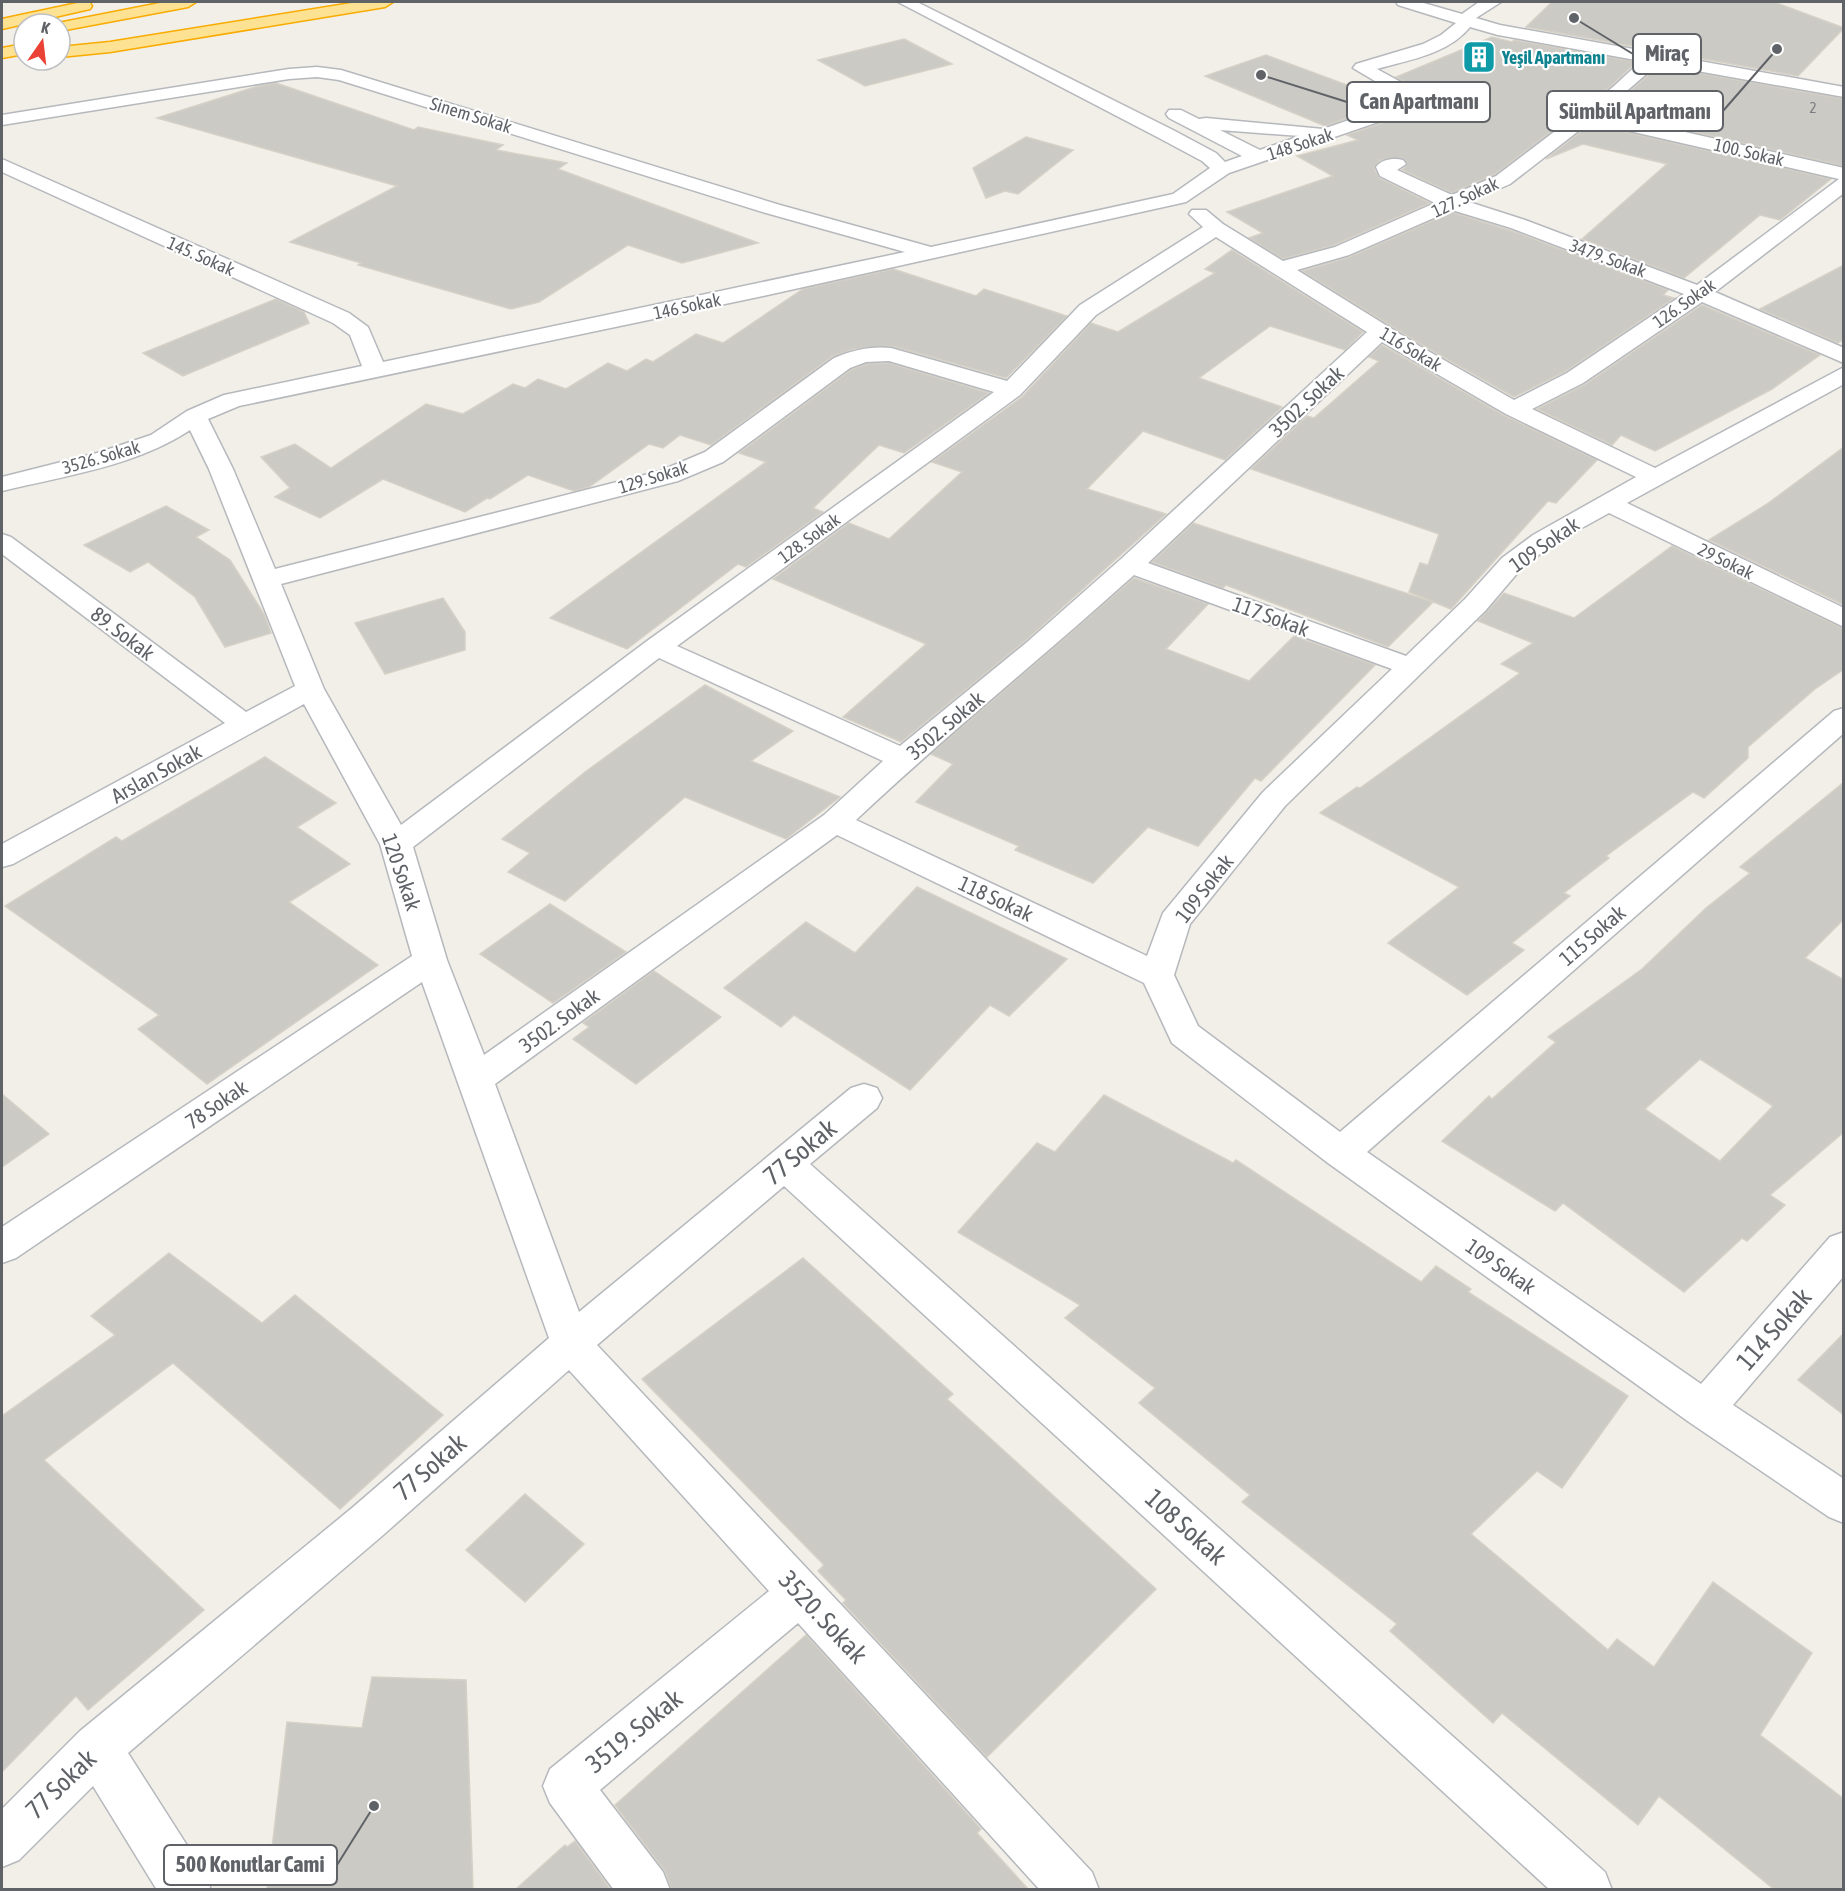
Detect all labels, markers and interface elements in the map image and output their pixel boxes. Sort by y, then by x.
north arrow [12,12,72,72]
text: K [40,18,52,37]
callout: Miraç [1633,34,1701,74]
building icon: Yeşil Apartmanı [1461,39,1497,75]
text: Miraç [1645,40,1690,66]
place label: Yeşil Apartmanı [1501,47,1605,68]
callout: Can Apartmanı [1347,82,1490,122]
text: Can Apartmanı [1359,88,1479,114]
callout: Sümbül Apartmanı [1547,91,1723,131]
street label: Sinem Sokak [428,93,514,137]
text: Sümbül Apartmanı [1559,98,1711,124]
house number: 2 [1809,99,1817,116]
street label: 148 Sokak [1264,123,1336,165]
street label: 100. Sokak [1712,134,1786,170]
street label: 127. Sokak [1428,172,1502,222]
street label: 145. Sokak [164,232,238,280]
street label: 3479. Sokak [1567,234,1649,282]
street label: 126. Sokak [1649,274,1719,332]
street label: 146 Sokak [652,289,723,323]
street label: 116 Sokak [1376,322,1446,376]
street label: 3502. Sokak [1264,361,1348,441]
street label: 3526. Sokak [60,436,142,478]
street label: 129. Sokak [616,457,690,497]
street label: 128. Sokak [774,509,844,567]
street label: 109 Sokak [1505,511,1583,577]
street label: 29 Sokak [1695,538,1757,584]
street label: 117 Sokak [1230,591,1312,641]
street label: 89. Sokak [87,601,159,665]
street label: 3502. Sokak [902,686,988,764]
street label: Arslan Sokak [107,738,205,808]
street label: 120 Sokak [378,831,426,913]
street label: 109 Sokak [1170,849,1238,927]
street label: 118 Sokak [955,870,1037,926]
street label: 115 Sokak [1554,900,1630,970]
street label: 3502. Sokak [514,983,604,1057]
street label: 78 Sokak [180,1075,252,1133]
street label: 77 Sokak [757,1113,843,1191]
street label: 109 Sokak [1462,1233,1540,1299]
street label: 114 Sokak [1730,1282,1818,1376]
street label: 77 Sokak [388,1427,472,1507]
street label: 108 Sokak [1139,1483,1233,1571]
street label: 3520. Sokak [773,1565,873,1669]
street label: 3519. Sokak [580,1683,688,1779]
street label: 77 Sokak [20,1743,102,1825]
callout: 500 Konutlar Cami [164,1845,337,1885]
text: 500 Konutlar Cami [176,1851,324,1877]

